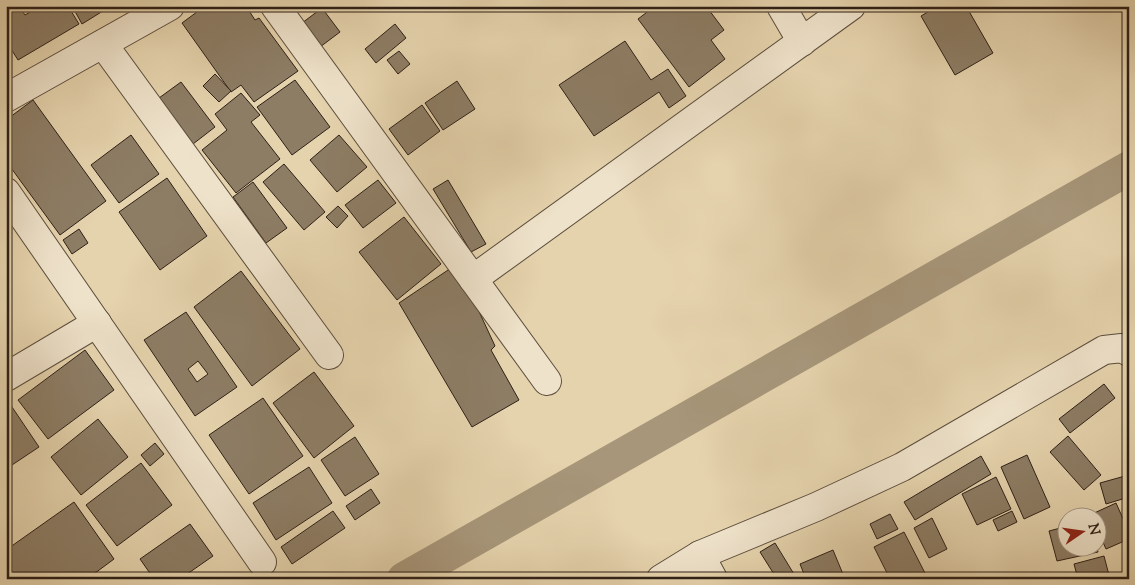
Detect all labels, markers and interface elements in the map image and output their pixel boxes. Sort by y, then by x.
north arrow [1058,508,1108,558]
text: N [1082,522,1104,537]

